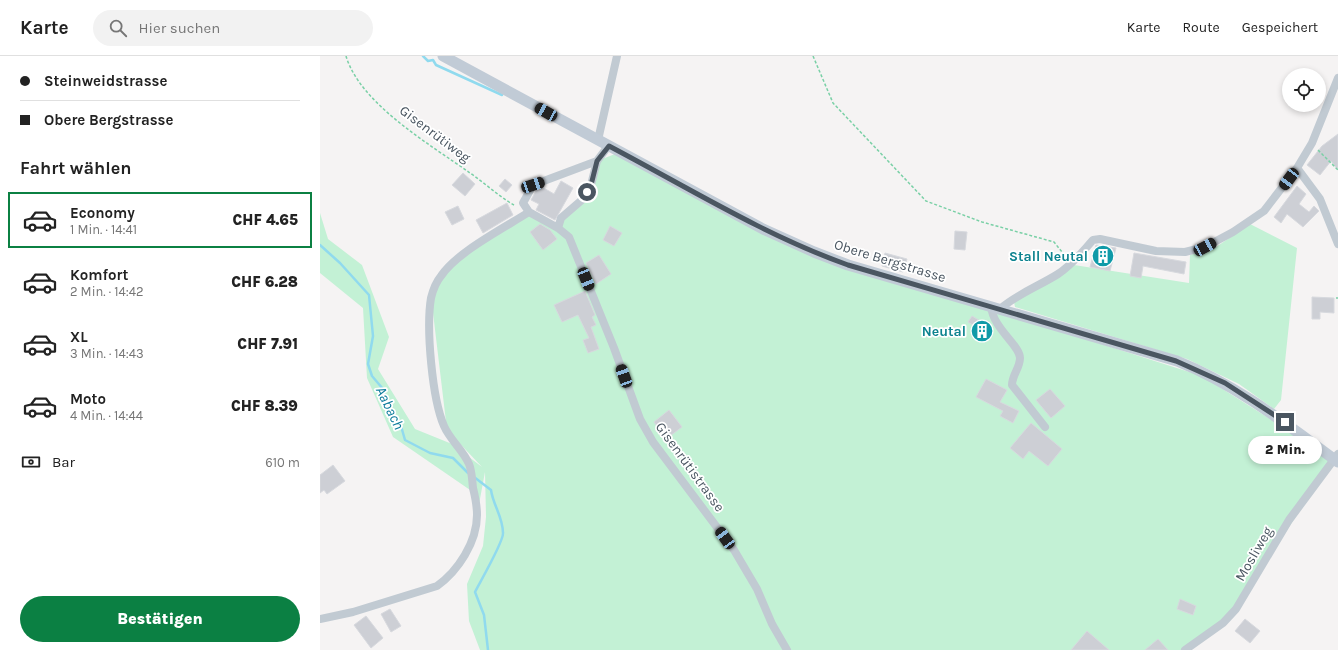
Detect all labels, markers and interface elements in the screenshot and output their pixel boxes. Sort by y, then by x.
search box [93,10,373,46]
text: Karte [20,17,69,39]
icon: search [107,17,129,39]
text: Hier suchen [139,19,220,37]
text: Karte [1127,19,1161,36]
text: Route [1183,19,1220,36]
text: Gespeichert [1242,19,1318,36]
map controls [1282,68,1326,112]
button: locate [1282,68,1326,112]
text: Steinweidstrasse [44,72,167,90]
car [533,101,559,123]
street label: Gisenrütiweg [396,102,474,166]
text: Obere Bergstrasse [44,111,173,129]
text: Fahrt wählen [20,157,132,179]
car [1277,166,1301,192]
car [520,176,546,194]
route start [578,183,596,201]
icon: car [22,202,58,238]
text: Economy [70,204,135,222]
text: CHF 4.65 [232,211,298,229]
text: 1 Min. · 14:41 [70,222,137,237]
street label: Obere Bergstrasse [832,236,948,286]
car [1192,236,1218,258]
building icon: Stall Neutal [1090,243,1116,269]
place label: Stall Neutal [1009,248,1088,265]
icon: car [22,264,58,300]
text: Komfort [70,266,128,284]
car [576,266,596,292]
text: CHF 6.28 [231,273,298,291]
text: 2 Min. · 14:42 [70,284,144,299]
building icon: Neutal [969,318,995,344]
place label: Neutal [922,323,966,340]
icon: car [22,326,58,362]
text: XL [70,328,88,346]
text: CHF 7.91 [237,335,298,353]
text: 3 Min. · 14:43 [70,346,144,361]
car [614,363,634,389]
water label: Aabach [372,383,408,433]
icon: car [22,388,58,424]
text: Moto [70,390,106,408]
text: CHF 8.39 [231,397,298,415]
text: 4 Min. · 14:44 [70,408,143,423]
route end [1276,413,1294,431]
street label: Gisenrütistrasse [652,419,728,515]
callout: 2 Min. [1248,436,1322,464]
text: 2 Min. [1265,442,1305,457]
icon: cash [20,451,42,473]
text: Bar [52,453,75,471]
text: 610 m [265,455,300,470]
street label: Mosliweg [1232,524,1276,584]
car [713,525,737,551]
button: Bestätigen [20,596,300,642]

